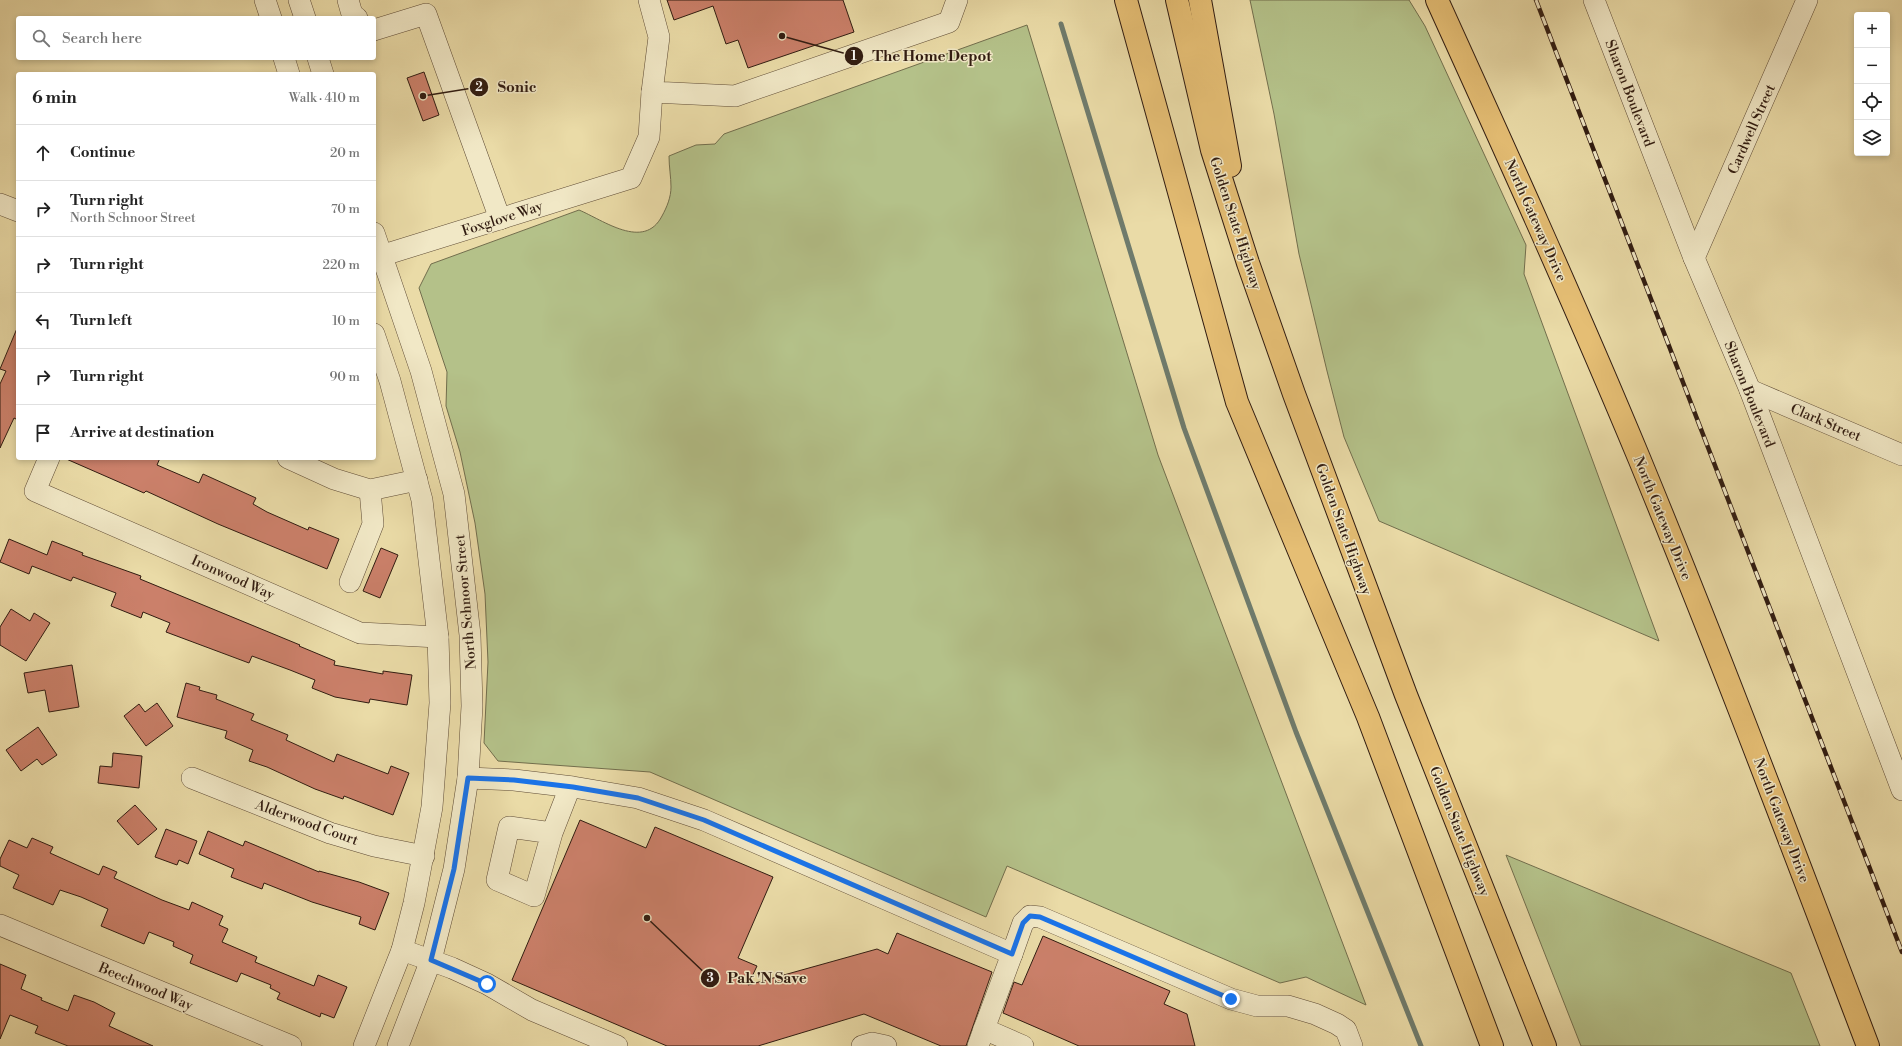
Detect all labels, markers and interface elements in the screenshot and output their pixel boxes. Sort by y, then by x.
map controls [1854,12,1890,156]
button: + [1854,12,1890,48]
search box [16,16,376,60]
icon: search [30,27,52,49]
text: Search here [62,29,142,48]
street label: Sharon Boulevard [1600,37,1658,149]
callout: The Home Depot [844,42,999,69]
text: The Home Depot [872,47,992,66]
button: − [1854,48,1890,84]
text: 1 [851,49,857,64]
callout: Sonic [469,74,544,101]
text: Sonic [497,78,537,97]
text: 2 [475,80,483,95]
street label: Cardwell Street [1724,82,1780,177]
button: locate [1854,84,1890,120]
text: 6 min [32,87,77,109]
text: Walk · 410 m [289,90,360,106]
button: layers [1854,120,1890,156]
icon: ahead [32,142,54,164]
text: Continue [70,143,135,162]
text: 20 m [330,145,360,161]
street label: Golden State Highway [1205,155,1265,292]
street label: North Gateway Drive [1500,156,1570,284]
text: Turn right [70,191,144,210]
street label: Foxglove Way [460,197,545,241]
icon: right [32,198,54,220]
text: 70 m [331,201,360,217]
text: North Schnoor Street [70,210,196,226]
icon: right [32,254,54,276]
text: Turn right [70,255,144,274]
text: 220 m [322,257,360,273]
icon: left [32,310,54,332]
text: Turn left [70,311,132,330]
text: 10 m [332,313,360,329]
street label: Sharon Boulevard [1720,339,1779,450]
icon: right [32,366,54,388]
text: Turn right [70,367,144,386]
text: 90 m [329,369,360,385]
street label: Clark Street [1788,400,1864,446]
icon: arrive [32,422,54,444]
text: Arrive at destination [70,423,214,442]
street label: North Gateway Drive [1629,454,1695,583]
street label: Golden State Highway [1311,461,1375,598]
street label: North Schnoor Street [451,534,481,670]
street label: Ironwood Way [188,552,277,604]
street label: North Gateway Drive [1749,755,1813,885]
street label: Golden State Highway [1425,764,1493,899]
street label: Alderwood Court [252,796,361,850]
street label: Beechwood Way [95,959,196,1015]
callout: Pak 'N Save [700,964,815,991]
text: Pak 'N Save [727,969,807,988]
text: 3 [706,971,714,986]
route start [478,975,496,993]
route end [1222,990,1240,1008]

